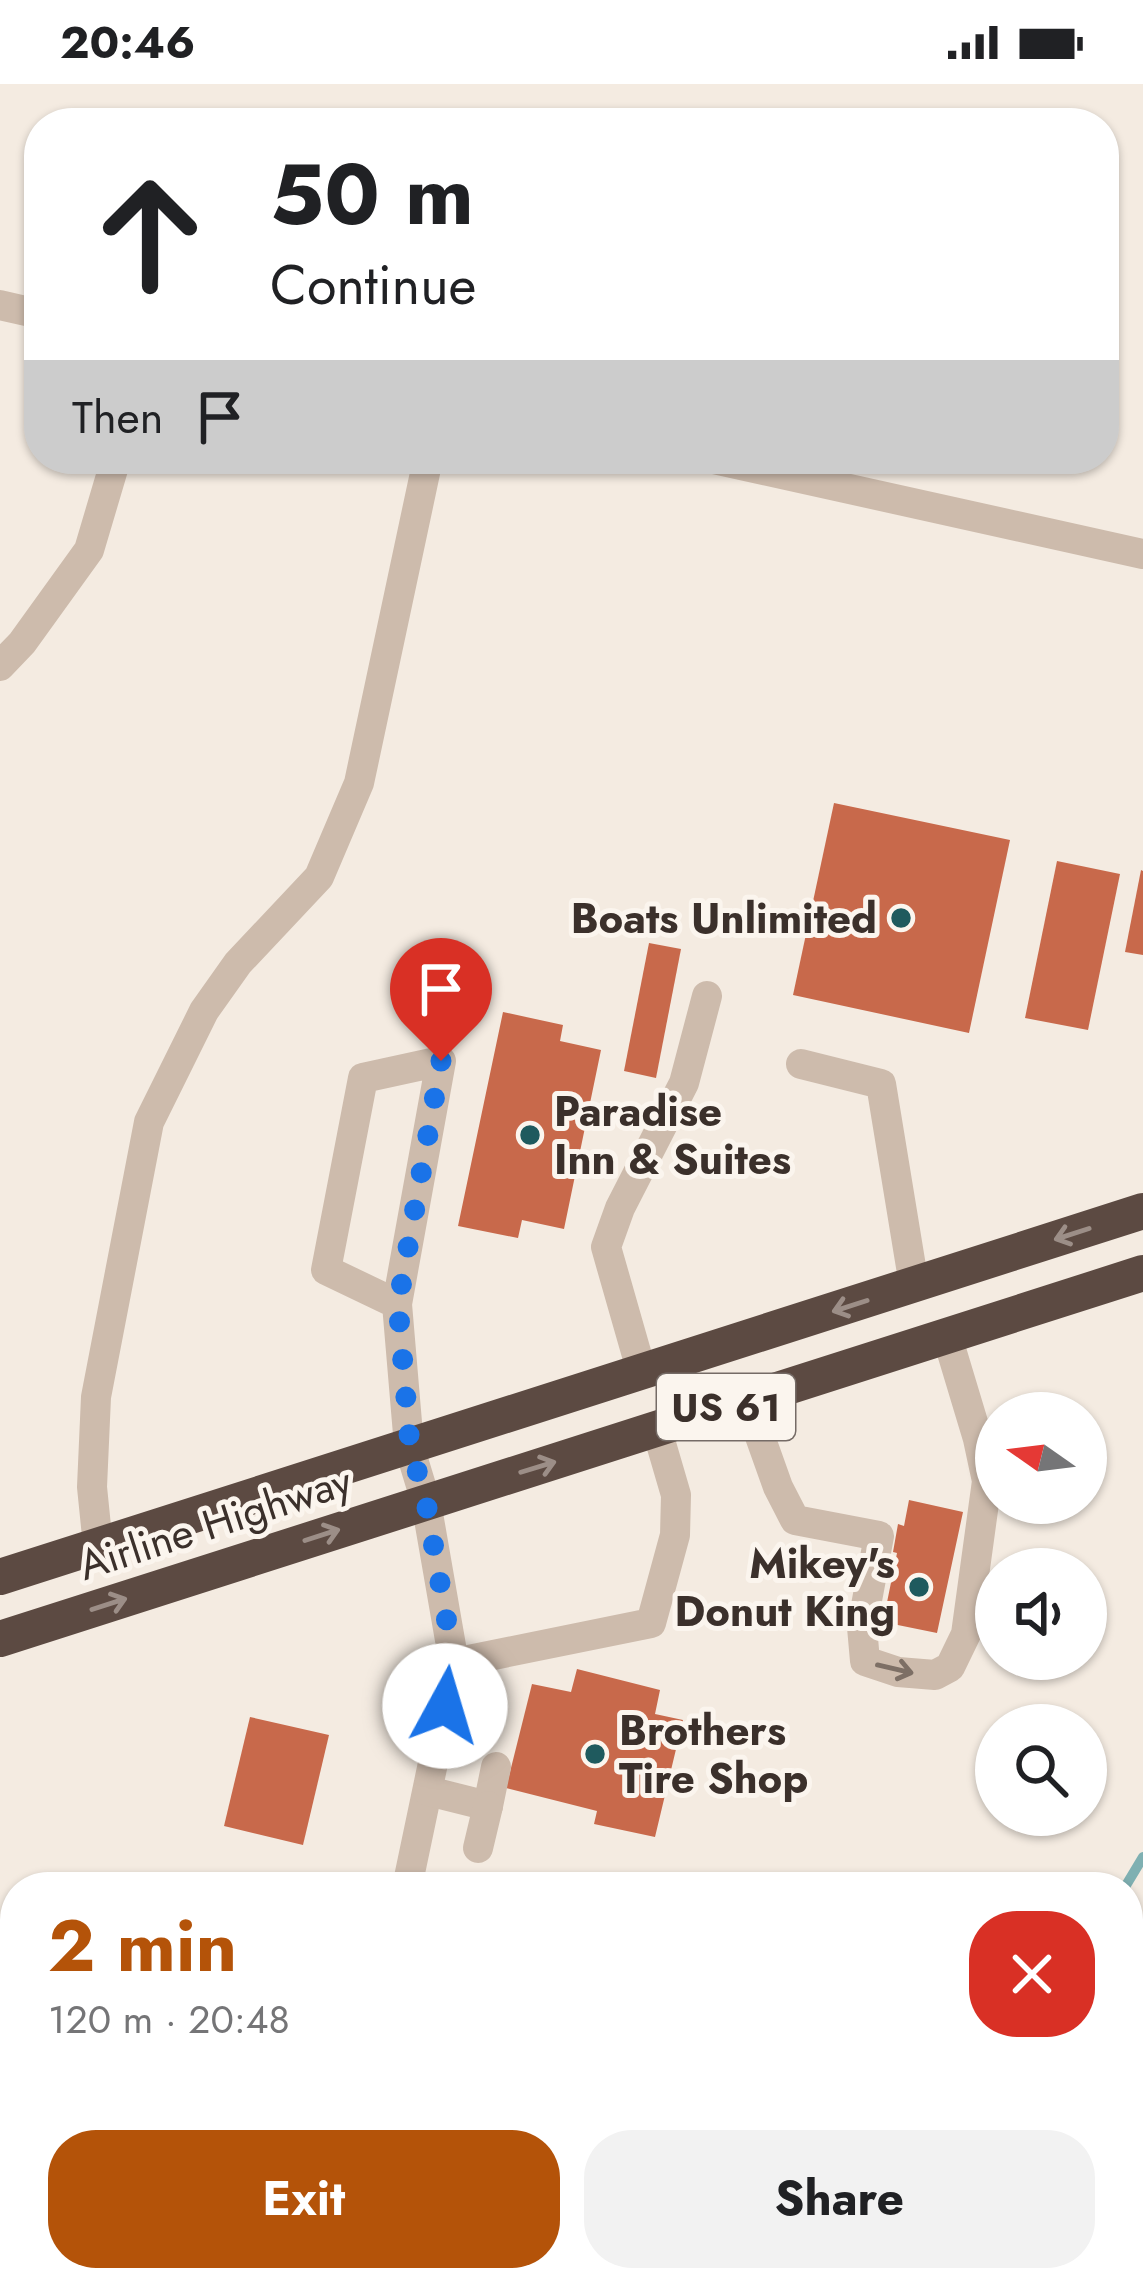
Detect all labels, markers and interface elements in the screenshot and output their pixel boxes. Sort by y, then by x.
text: 20:46 [60,10,195,75]
text: 50 m [270,134,474,256]
icon: ahead [72,156,228,312]
text: Continue [270,246,476,324]
icon: arrive [187,384,253,450]
text: Then [72,385,163,450]
place label: Boats Unlimited [571,888,877,949]
marker: Boats Unlimited [888,905,914,931]
pin [390,938,492,1061]
icon: arrive [408,956,474,1022]
place label: Paradise Inn & Suites [554,1081,791,1190]
marker: Paradise Inn & Suites [517,1122,543,1148]
one-way arrow [1054,1225,1092,1247]
one-way arrow [832,1296,870,1318]
road number: US 61 [657,1374,795,1440]
north arrow [975,1392,1107,1524]
map controls [975,1392,1107,1836]
street label: Airline Highway [71,1450,360,1596]
one-way arrow [518,1455,556,1477]
one-way arrow [302,1523,340,1545]
place label: Mikey's Donut King [674,1533,895,1642]
button: sound [975,1548,1107,1680]
marker: Mikey's Donut King [906,1574,932,1600]
one-way arrow [89,1592,127,1614]
position arrow [382,1643,508,1769]
one-way arrow [875,1658,913,1681]
place label: Brothers Tire Shop [619,1700,808,1809]
button: search [975,1704,1107,1836]
marker: Brothers Tire Shop [582,1741,608,1767]
text: 2 min [48,1894,237,1998]
button: close [969,1911,1095,2037]
text: 120 m · 20:48 [48,1991,290,2048]
button: Exit [48,2130,560,2268]
button: Share [584,2130,1095,2268]

